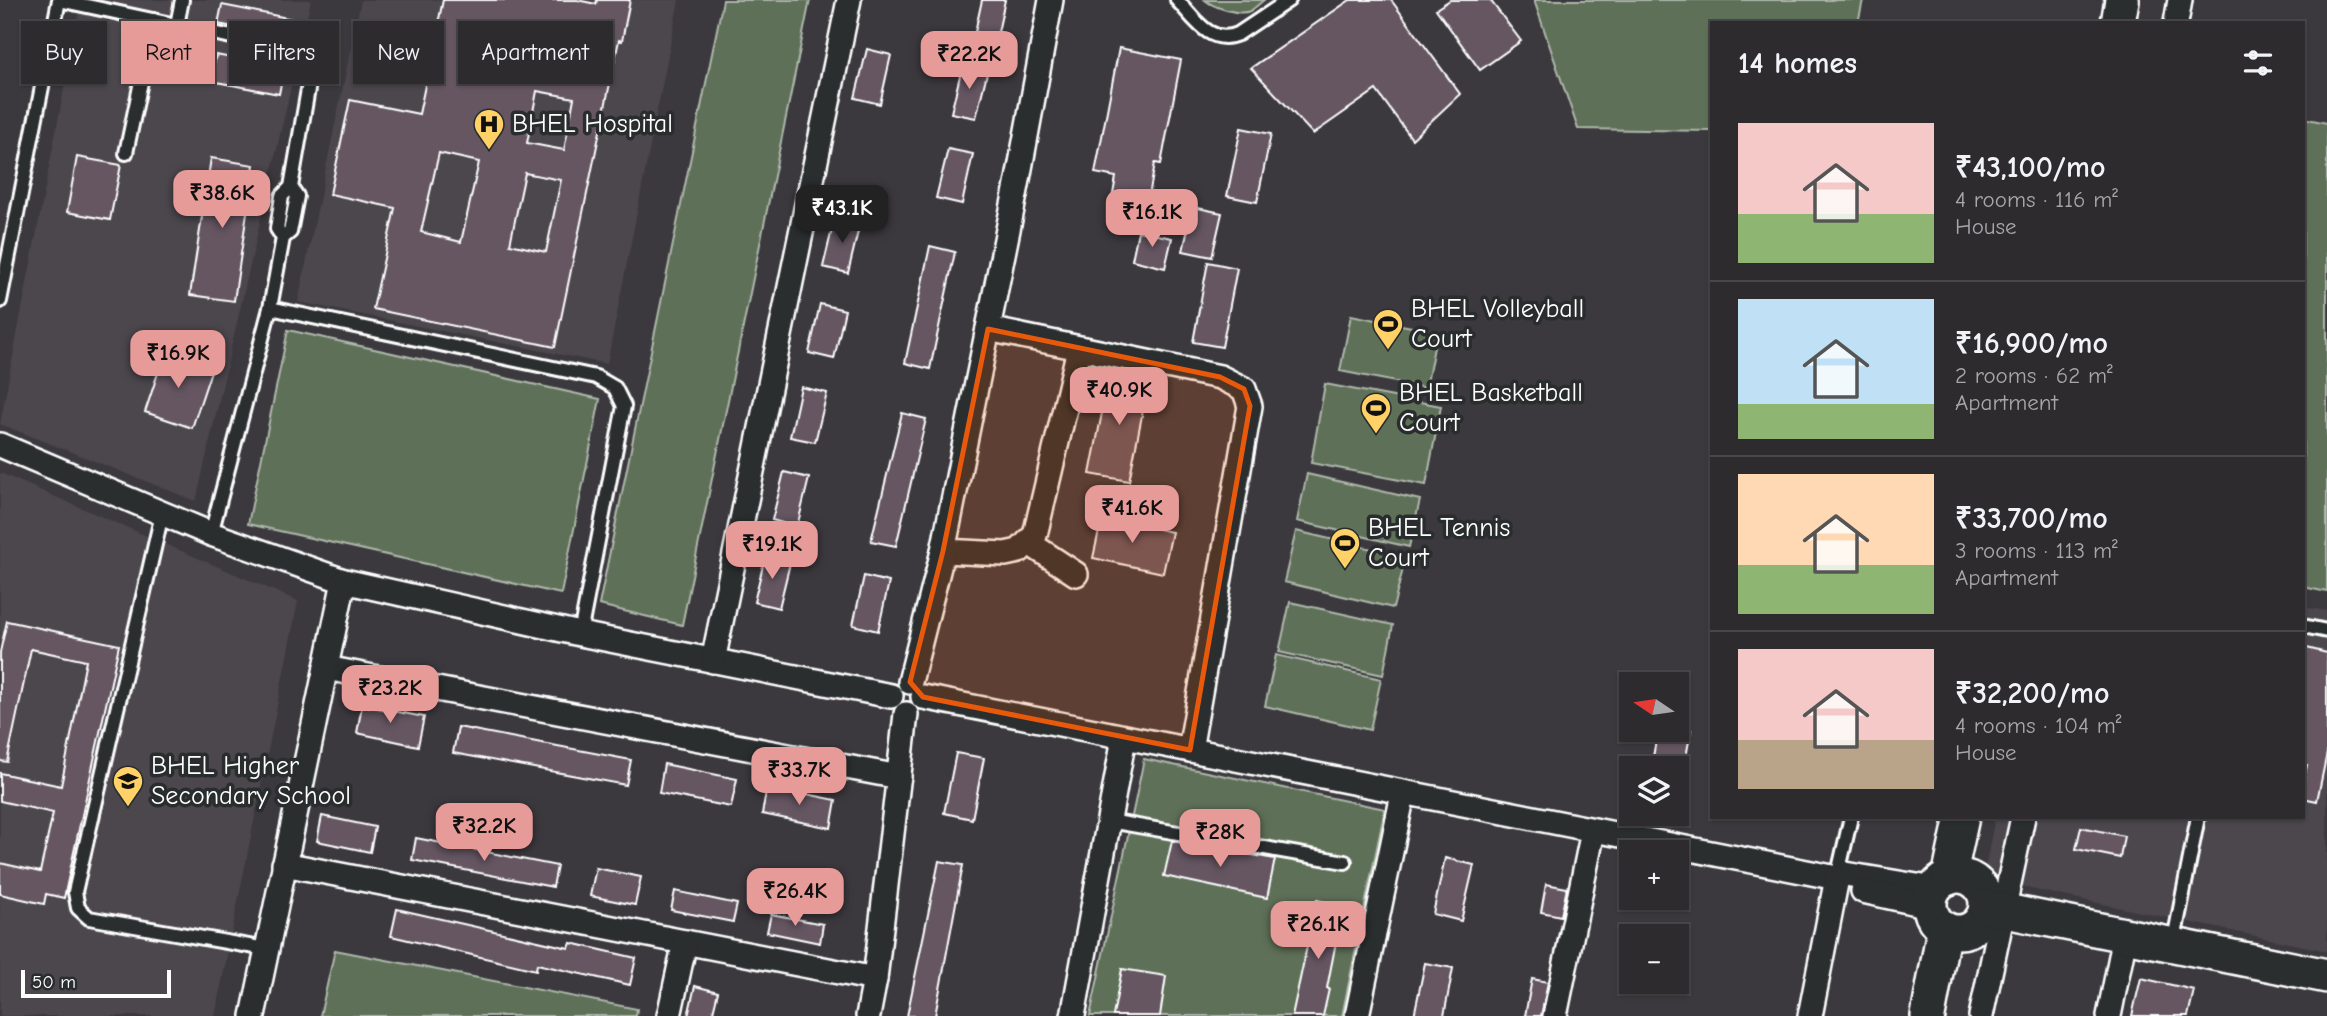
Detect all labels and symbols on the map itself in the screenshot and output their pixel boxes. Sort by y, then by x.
pin: ₹22.2K [912,32,1026,91]
hospital icon: BHEL Hospital [472,107,506,151]
place label: BHEL Hospital [512,109,673,139]
pin: ₹38.6K [165,170,279,230]
pin: ₹43.1K [785,186,899,245]
pin: ₹16.1K [1095,190,1209,249]
place label: BHEL Volleyball Court [1411,294,1584,354]
sports icon: BHEL Volleyball Court [1371,307,1405,351]
pin: ₹16.9K [121,330,235,390]
pin: ₹40.9K [1062,368,1176,427]
place label: BHEL Basketball Court [1399,378,1583,438]
sports icon: BHEL Basketball Court [1359,391,1393,435]
pin: ₹41.6K [1075,486,1189,545]
place label: BHEL Tennis Court [1368,513,1510,573]
pin: ₹19.1K [715,522,829,581]
sports icon: BHEL Tennis Court [1328,526,1362,570]
pin: ₹23.2K [333,666,447,725]
north arrow [1619,672,1689,742]
pin: ₹33.7K [742,748,856,807]
place label: BHEL Higher Secondary School [151,751,351,811]
school or university icon: BHEL Higher Secondary School [111,764,145,808]
pin: ₹32.2K [427,804,541,863]
pin: ₹28K [1179,810,1261,869]
pin: ₹26.4K [738,869,852,928]
pin: ₹26.1K [1261,902,1375,961]
scale bar [21,967,172,999]

